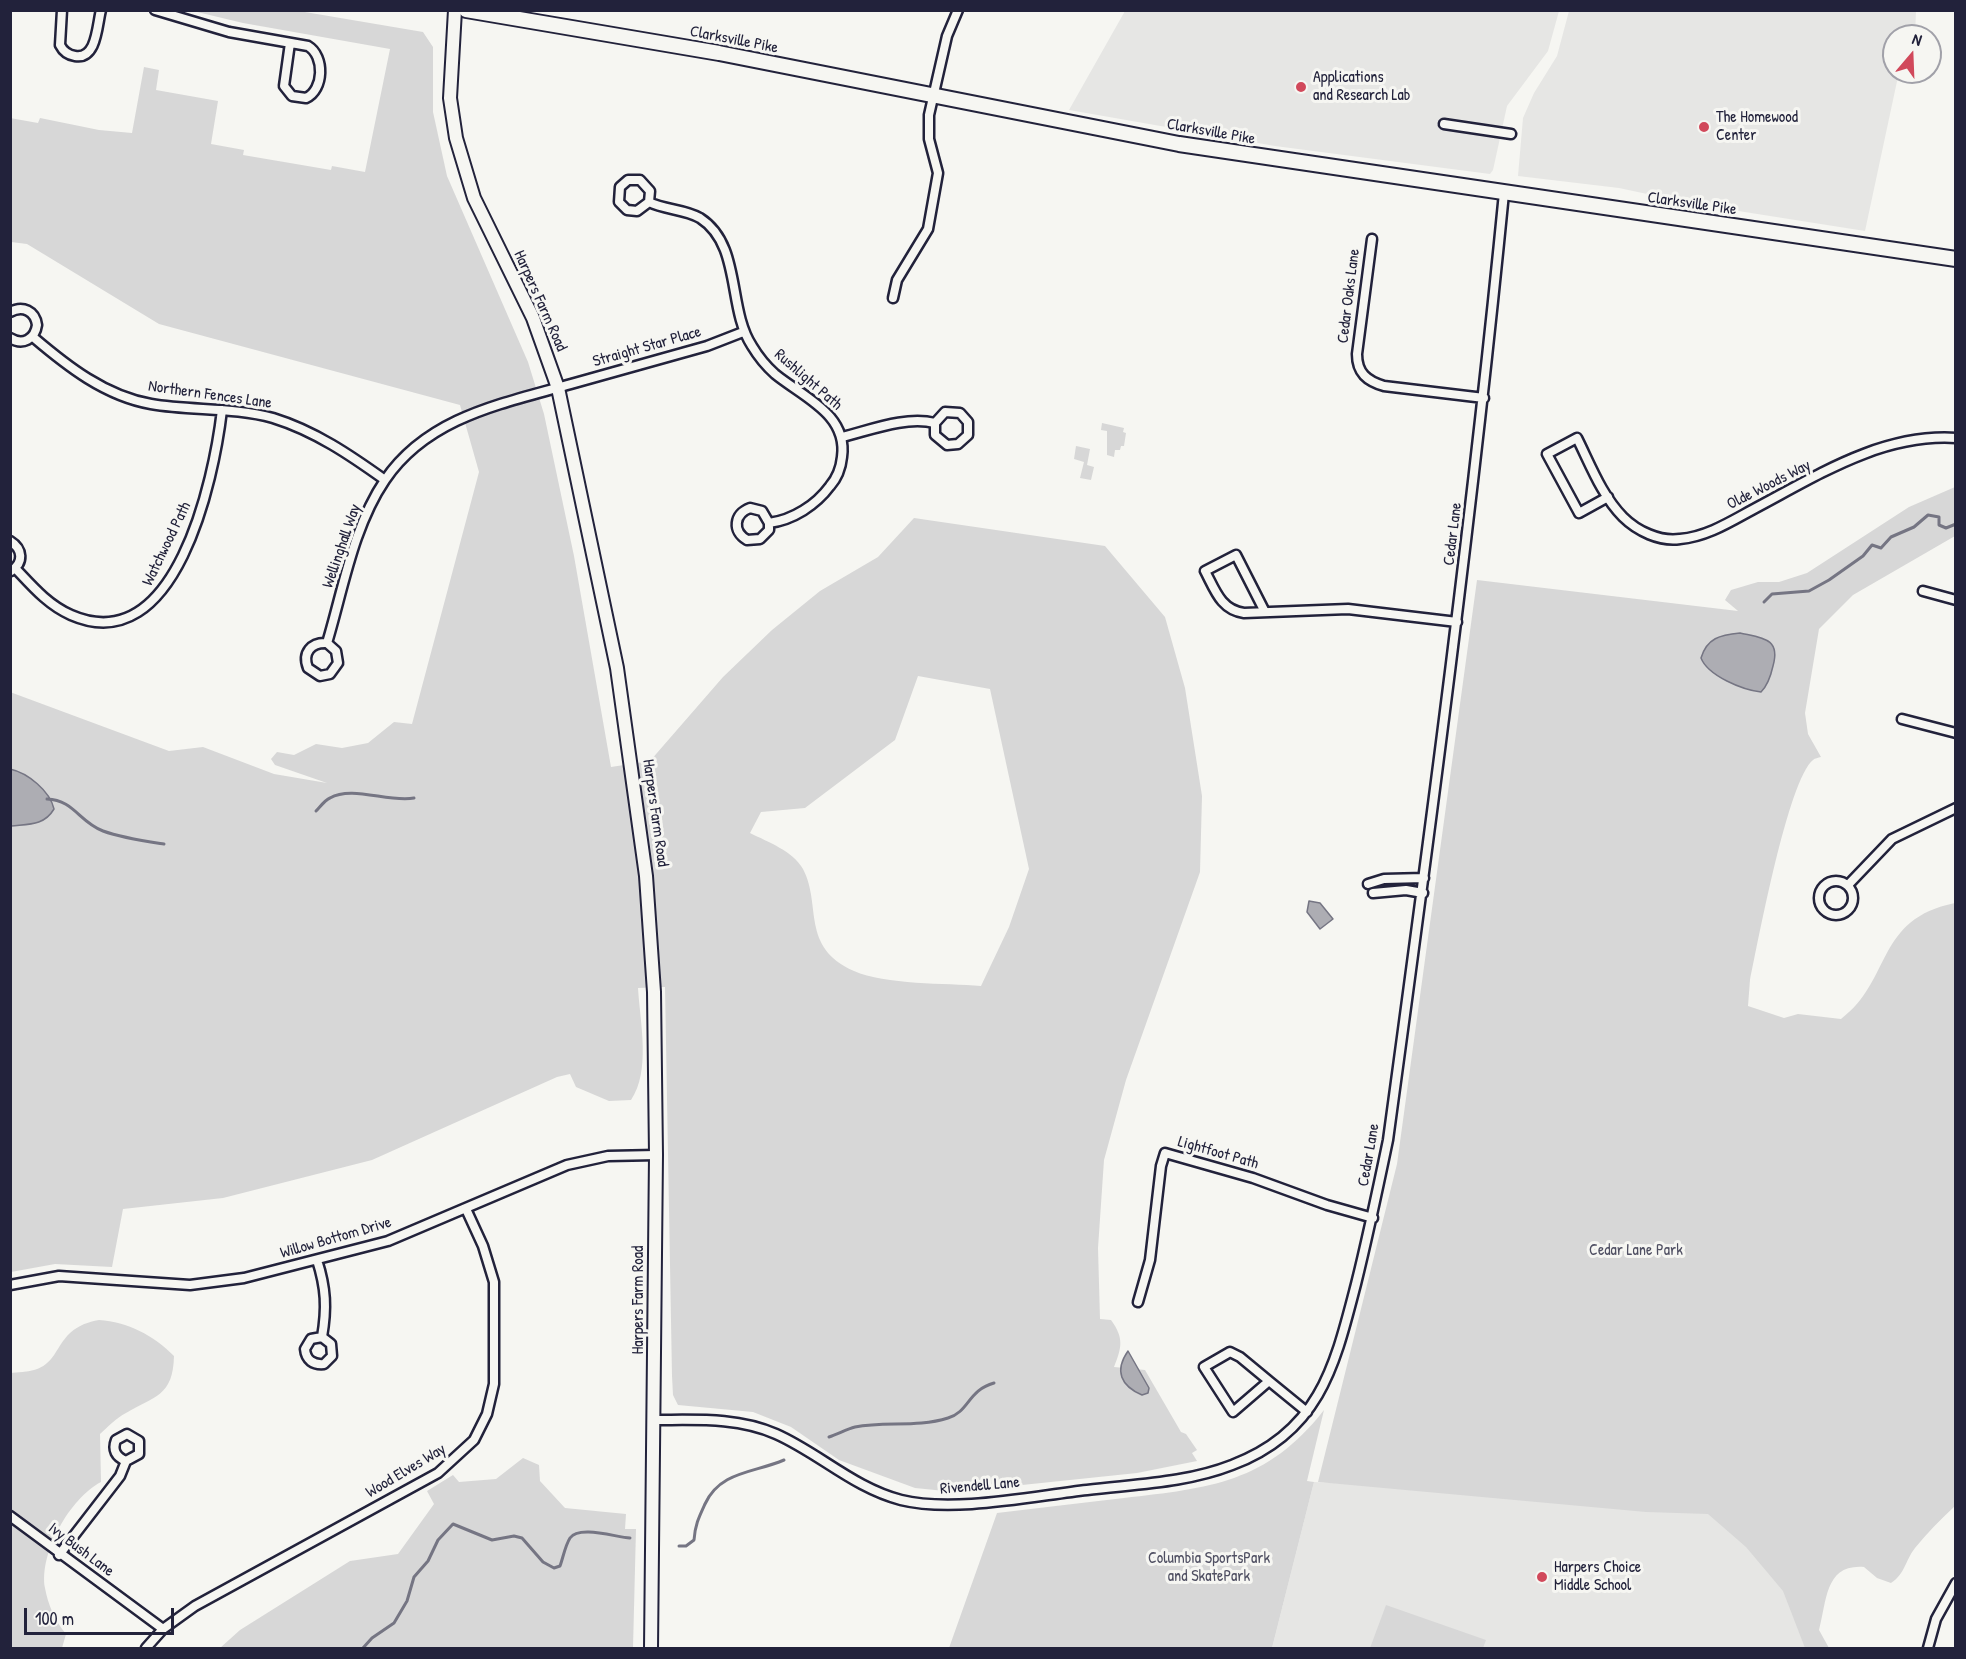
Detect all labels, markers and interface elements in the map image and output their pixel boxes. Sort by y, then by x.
street label: Clarksville Pike [688,22,780,58]
north arrow [1882,24,1942,84]
text: N [1910,27,1925,51]
place label: Applications and Research Lab [1313,68,1410,106]
marker: Applications and Research Lab [1294,80,1308,94]
place label: The Homewood Center [1716,108,1798,146]
street label: Clarksville Pike [1165,115,1257,149]
marker: The Homewood Center [1697,120,1711,134]
street label: Clarksville Pike [1646,188,1738,220]
street label: Harpers Farm Road [509,248,571,354]
street label: Cedar Oaks Lane [1334,248,1364,344]
street label: Straight Star Place [591,322,703,372]
street label: Rushlight Path [770,345,846,415]
street label: Northern Fences Lane [147,377,273,413]
street label: Olde Woods Way [1724,456,1814,514]
street label: Watchwood Path [138,499,196,589]
street label: Wellinghall Way [319,501,365,591]
street label: Cedar Lane [1440,501,1466,567]
street label: Harpers Farm Road [638,758,672,868]
street label: Cedar Lane [1354,1122,1384,1188]
street label: Lightfoot Path [1176,1132,1260,1174]
street label: Willow Bottom Drive [278,1213,394,1263]
park label: Cedar Lane Park [1589,1241,1683,1261]
street label: Harpers Farm Road [629,1246,649,1354]
street label: Wood Elves Way [363,1440,449,1502]
street label: Rivendell Lane [939,1473,1021,1499]
street label: Ivy Bush Lane [44,1519,118,1581]
park label: Columbia SportsPark and SkatePark [1148,1549,1270,1587]
place label: Harpers Choice Middle School [1554,1558,1641,1596]
marker: Harpers Choice Middle School [1535,1570,1549,1584]
scale bar [27,1596,177,1634]
text: 100 m [35,1606,74,1631]

